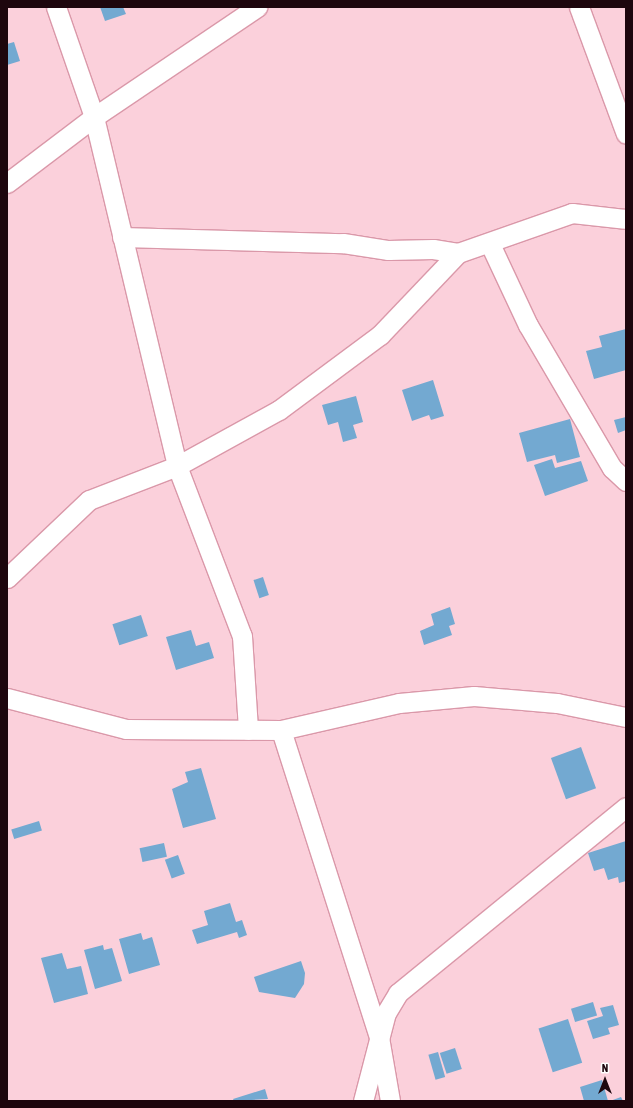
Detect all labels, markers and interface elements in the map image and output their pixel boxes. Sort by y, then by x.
north arrow [585,1060,625,1100]
text: N [602,1062,608,1074]

